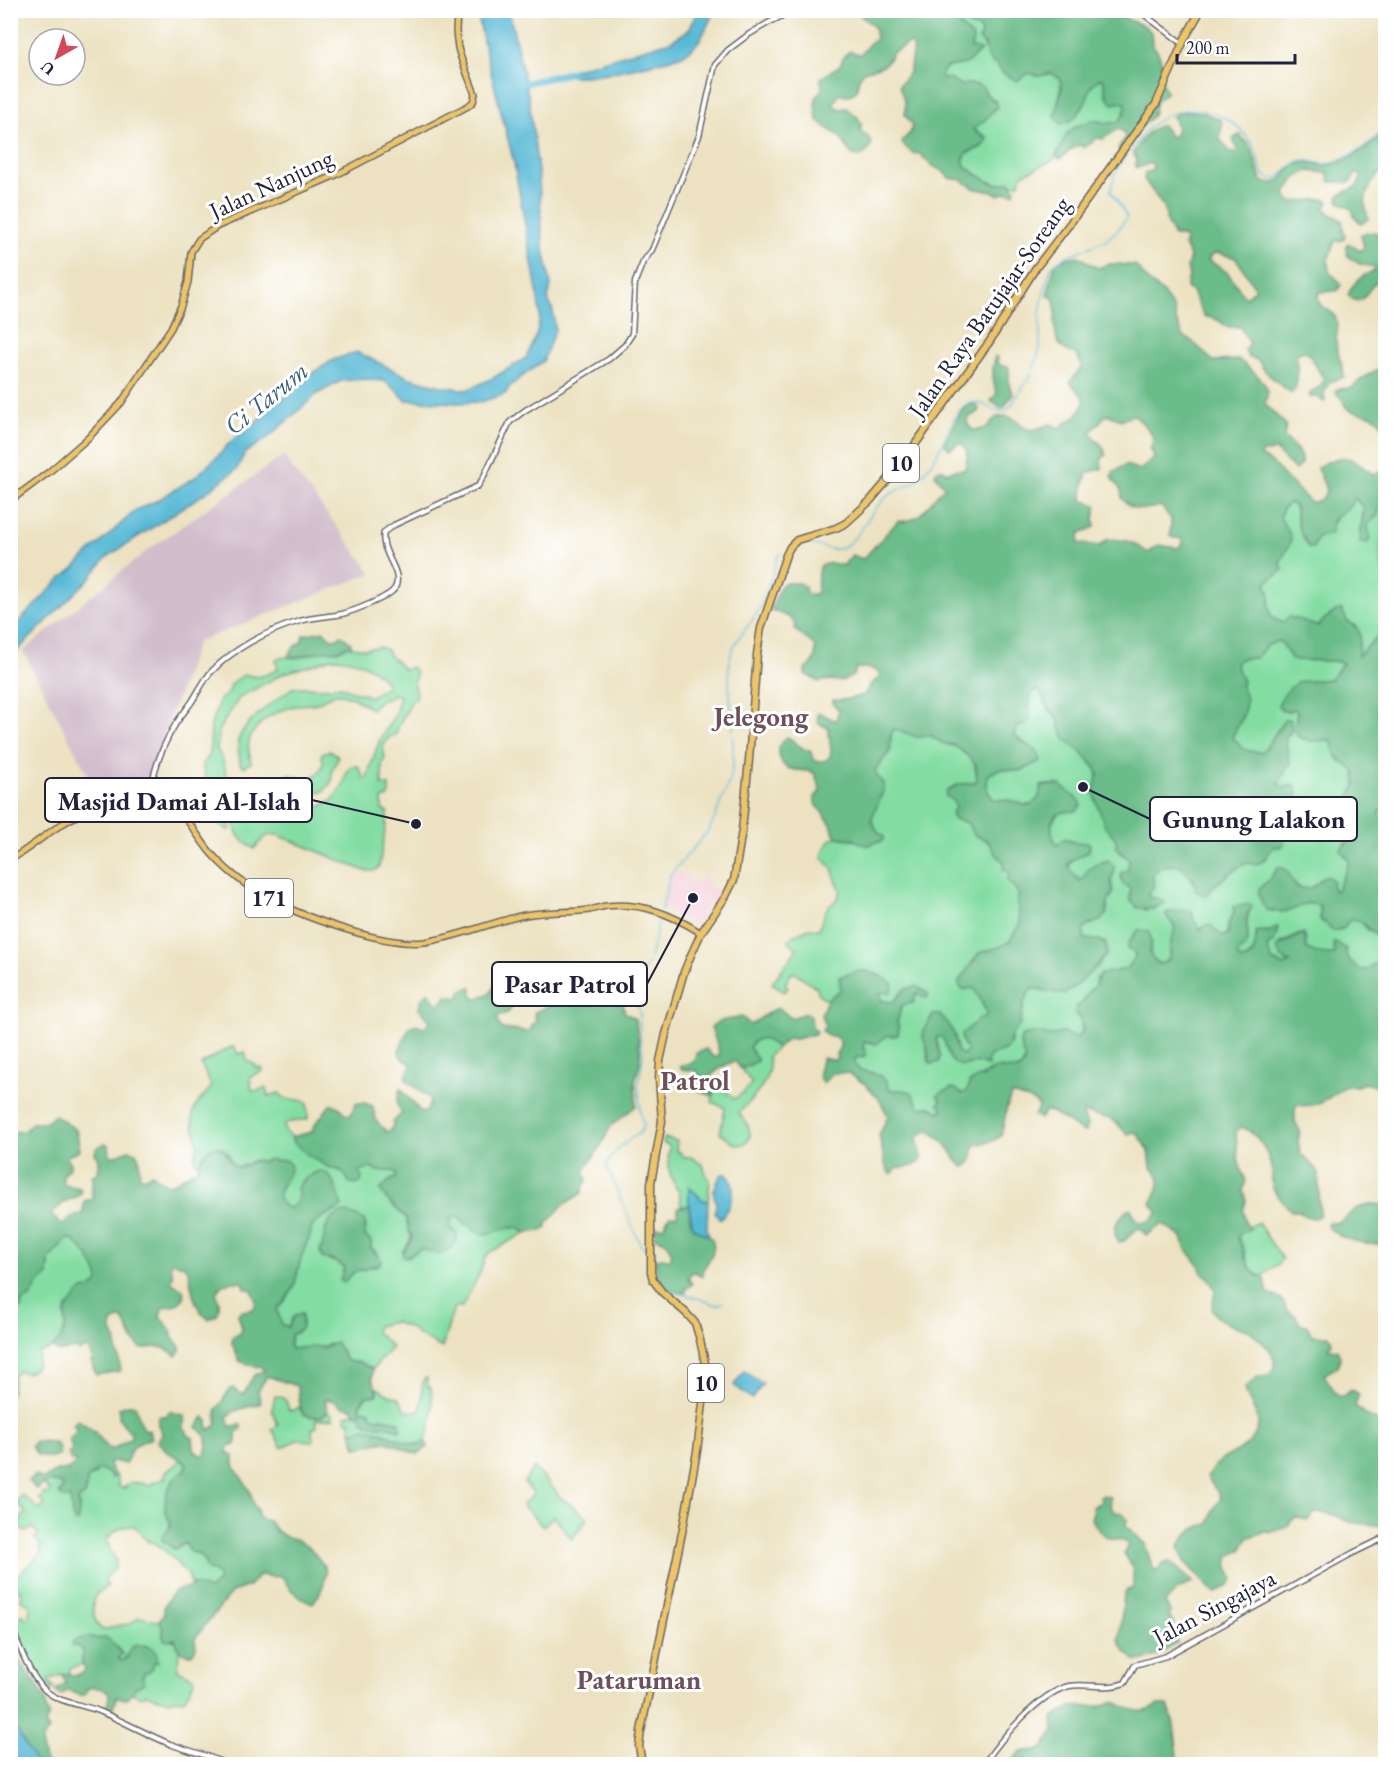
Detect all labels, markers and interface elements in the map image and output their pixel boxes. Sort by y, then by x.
north arrow [27,27,87,87]
scale bar [1177,27,1296,65]
text: 200 m [1186,36,1230,59]
text: U [36,56,59,80]
street label: Jalan Nanjung [202,142,338,227]
street label: Jalan Raya Batujajar-Soreang [900,190,1077,425]
water label: Ci Tarum [217,354,315,442]
road number: 10 [883,444,919,482]
district label: Jelegong [710,699,809,734]
callout: Masjid Damai Al-Islah [45,778,312,822]
text: Masjid Damai Al-Islah [57,784,301,818]
callout: Gunung Lalakon [1150,797,1357,841]
text: Gunung Lalakon [1163,802,1346,836]
road number: 171 [245,879,293,917]
callout: Pasar Patrol [492,962,647,1006]
text: Pasar Patrol [505,967,636,1001]
district label: Patrol [660,1063,730,1098]
road number: 10 [688,1364,724,1402]
street label: Jalan Singajaya [1146,1562,1281,1653]
district label: Pataruman [577,1662,701,1697]

